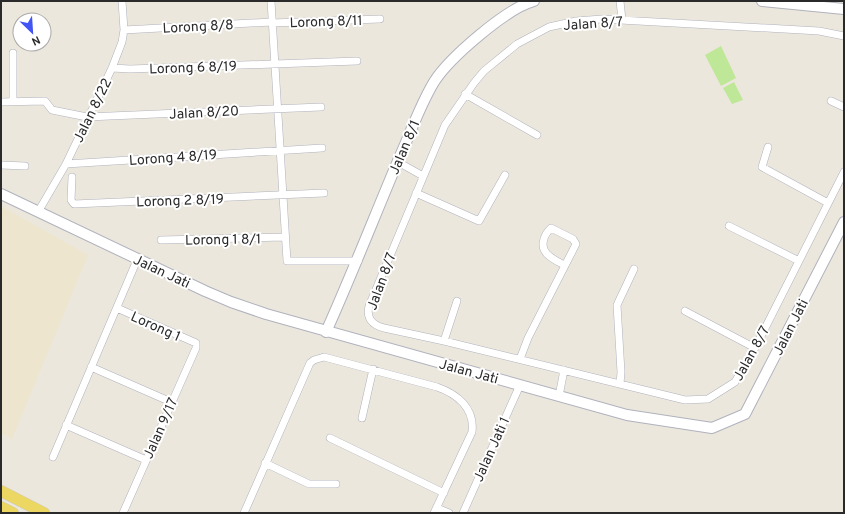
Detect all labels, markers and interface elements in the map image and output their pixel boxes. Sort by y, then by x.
north arrow [12,12,52,52]
street label: Lorong 8/11 [289,13,363,32]
street label: Jalan 8/7 [563,14,624,35]
street label: Lorong 8/8 [162,17,234,38]
text: N [29,32,42,48]
street label: Lorong 6 8/19 [149,58,237,79]
street label: Jalan 8/22 [70,76,116,146]
street label: Jalan 8/20 [169,103,239,124]
street label: Jalan 8/1 [386,118,424,177]
street label: Lorong 4 8/19 [129,147,218,170]
street label: Lorong 2 8/19 [136,191,224,212]
street label: Lorong 1 8/1 [185,231,261,250]
street label: Jalan 8/7 [364,250,401,313]
street label: Jalan Jati [130,252,192,293]
street label: Jalan Jati [770,297,813,359]
street label: Lorong 1 [128,309,183,346]
street label: Jalan 8/7 [730,323,774,384]
street label: Jalan Jati [437,356,500,389]
street label: Jalan 9/17 [140,395,182,462]
street label: Jalan Jati 1 [471,415,514,485]

